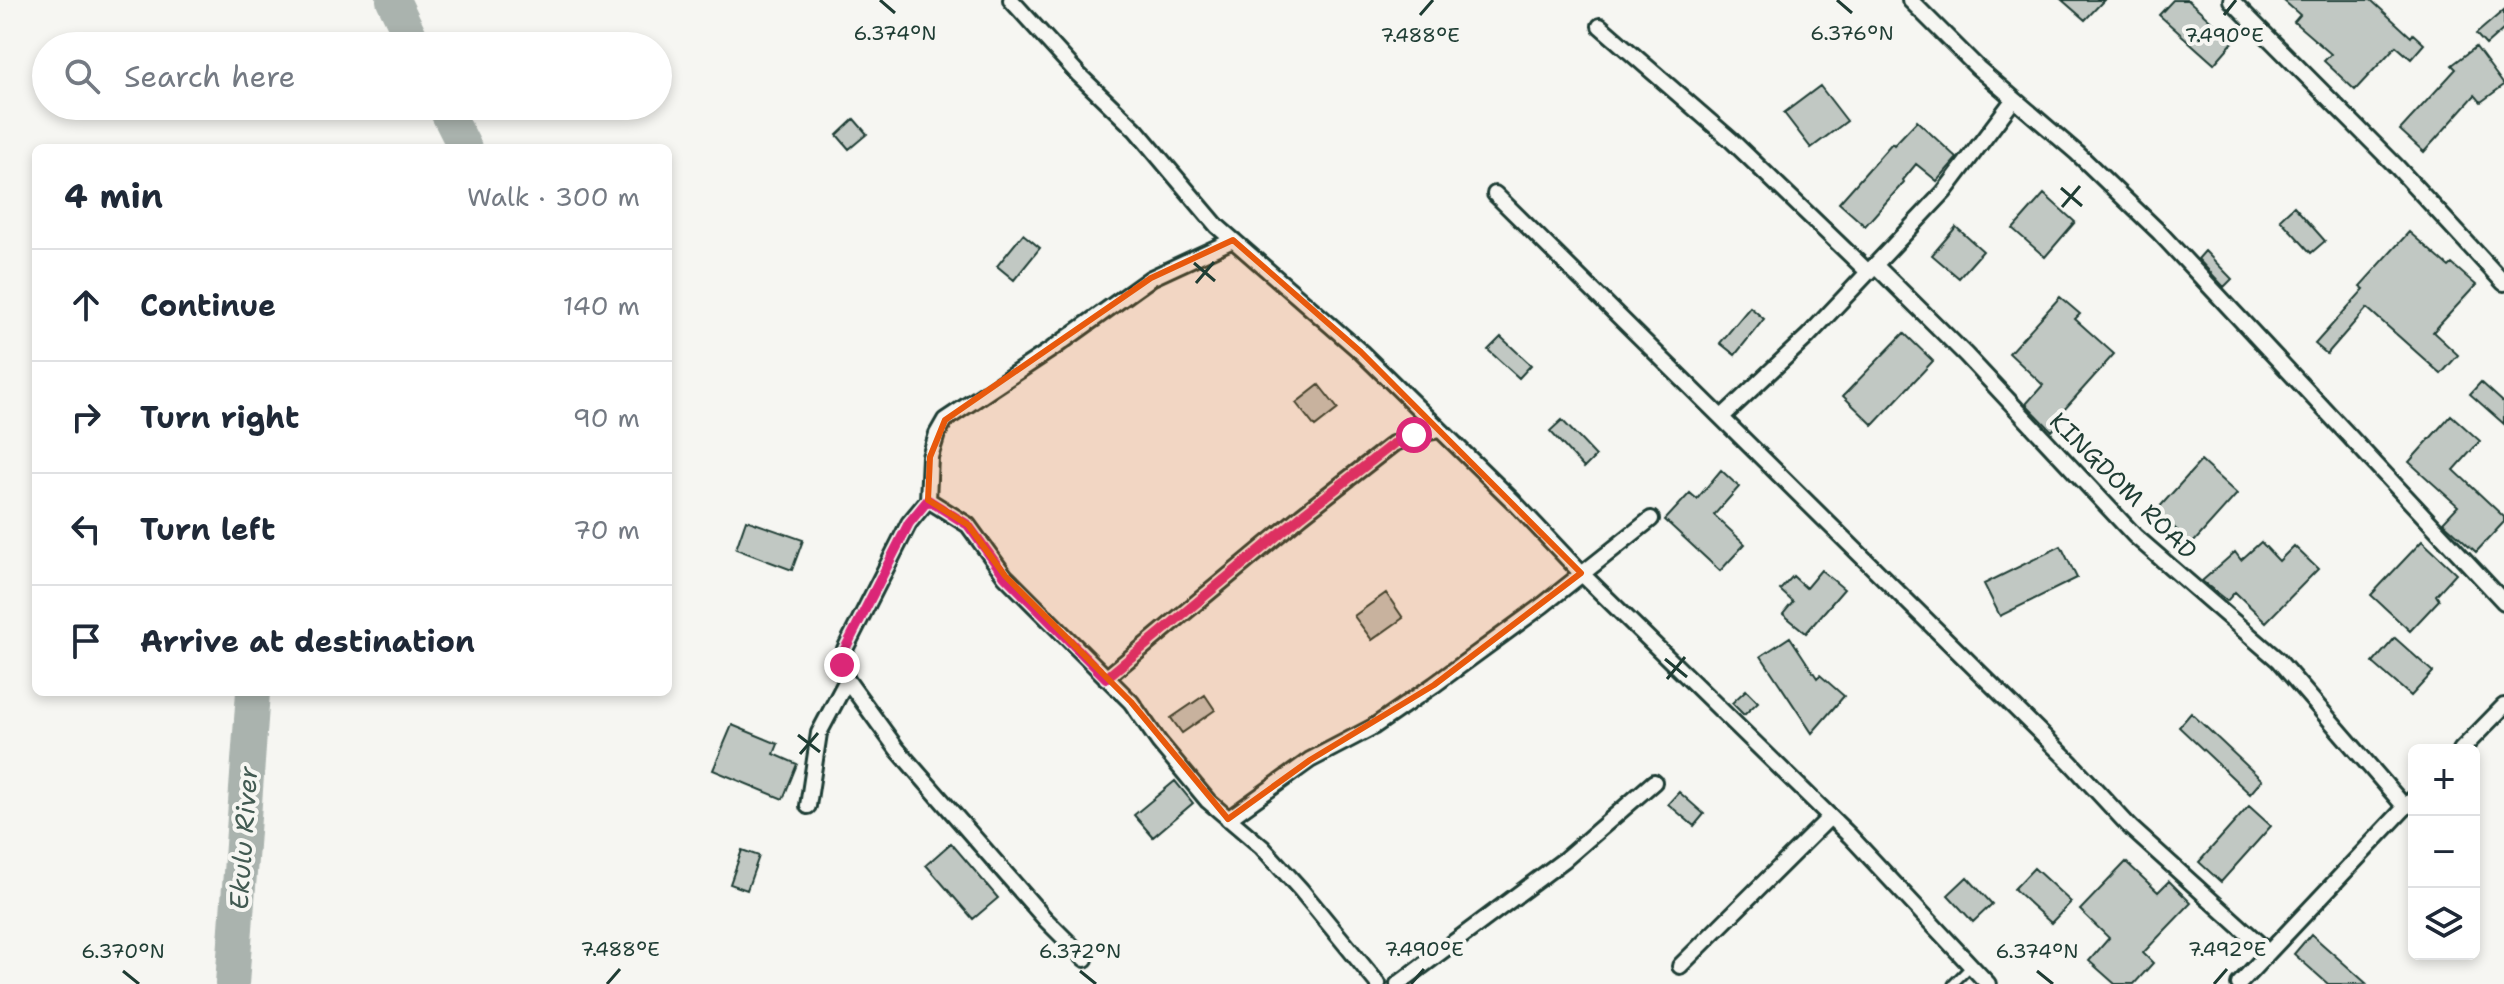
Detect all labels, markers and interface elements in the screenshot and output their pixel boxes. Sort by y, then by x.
text: 6.374°N [853,20,937,46]
text: 6.376°N [1810,20,1894,46]
text: 7.488°E [1380,22,1460,48]
text: 7.490°E [2184,22,2264,48]
search box [32,32,672,120]
icon: search [60,54,104,98]
text: Search here [124,56,295,97]
text: 4 min [64,173,163,219]
text: Walk · 300 m [467,179,640,214]
icon: ahead [64,283,108,327]
text: Continue [140,285,276,326]
text: 140 m [563,288,640,323]
icon: right [64,395,108,439]
text: Turn right [140,397,299,438]
text: 90 m [573,400,640,435]
street label: KINGDOM ROAD [2042,405,2204,567]
route start [1396,417,1432,453]
icon: left [64,507,108,551]
text: Turn left [140,509,275,550]
text: 70 m [573,512,640,547]
icon: arrive [64,619,108,663]
text: Arrive at destination [140,621,475,662]
route end [824,647,860,683]
map controls [2408,744,2480,960]
button: + [2408,744,2480,816]
water label: Ekulu River [221,765,266,911]
button: − [2408,816,2480,888]
button: layers [2408,888,2480,960]
text: 7.488°E [580,936,660,962]
text: 7.490°E [1384,936,1464,962]
text: 7.492°E [2188,936,2266,962]
text: 6.370°N [81,938,165,964]
text: 6.372°N [1039,938,1121,964]
text: 6.374°N [1995,938,2079,964]

